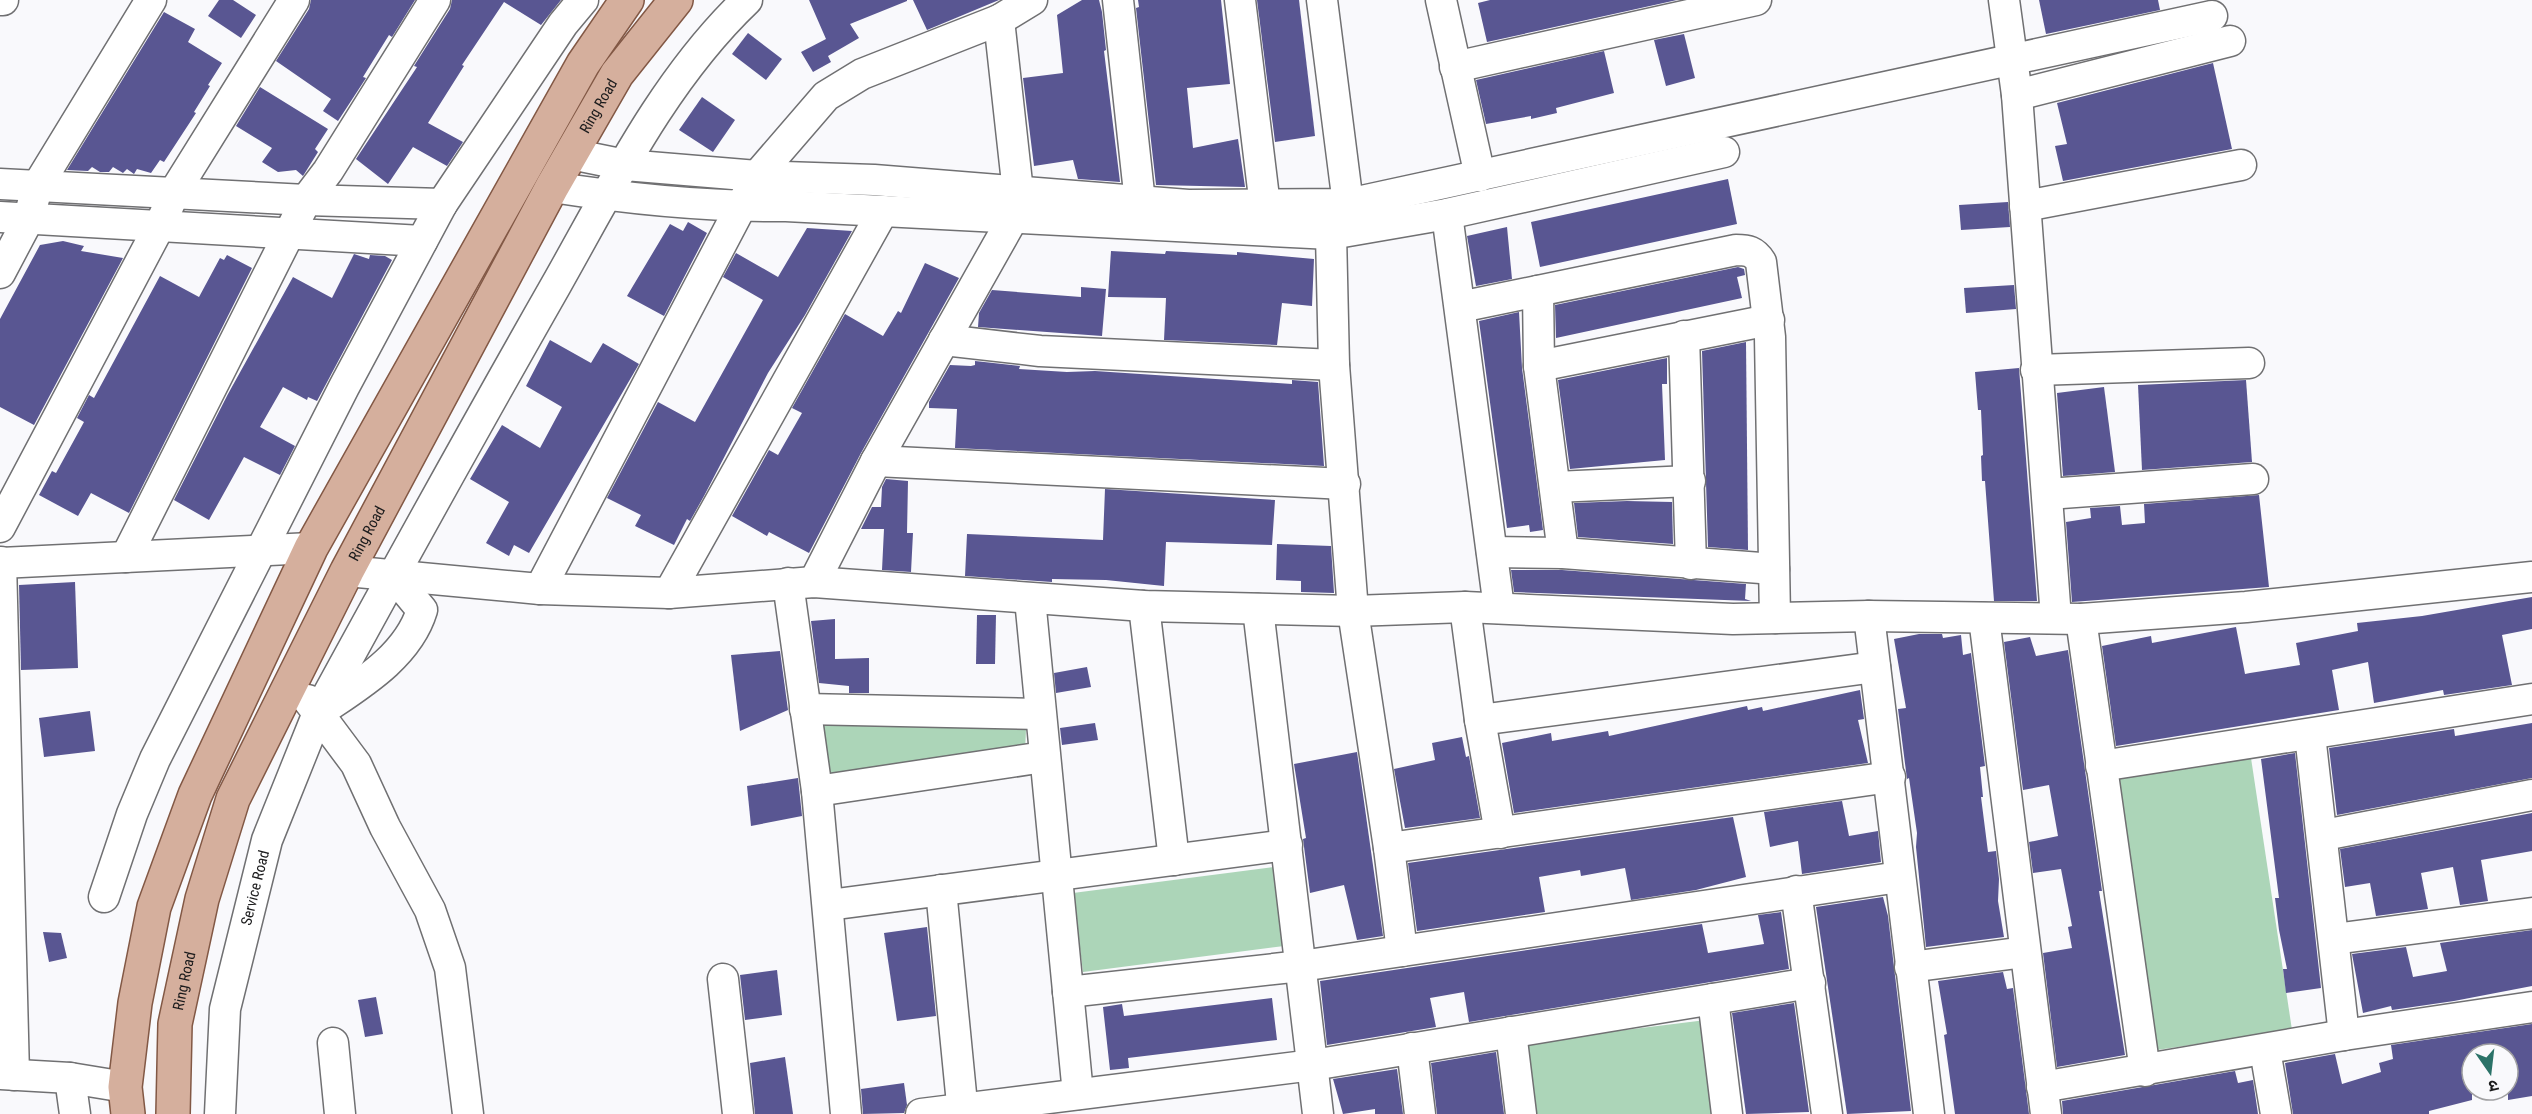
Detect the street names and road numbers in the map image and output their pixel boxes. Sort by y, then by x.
street label: Ring Road [576,76,621,137]
street label: Ring Road [345,503,389,564]
street label: Service Road [237,848,273,927]
street label: Ring Road [169,950,199,1012]

